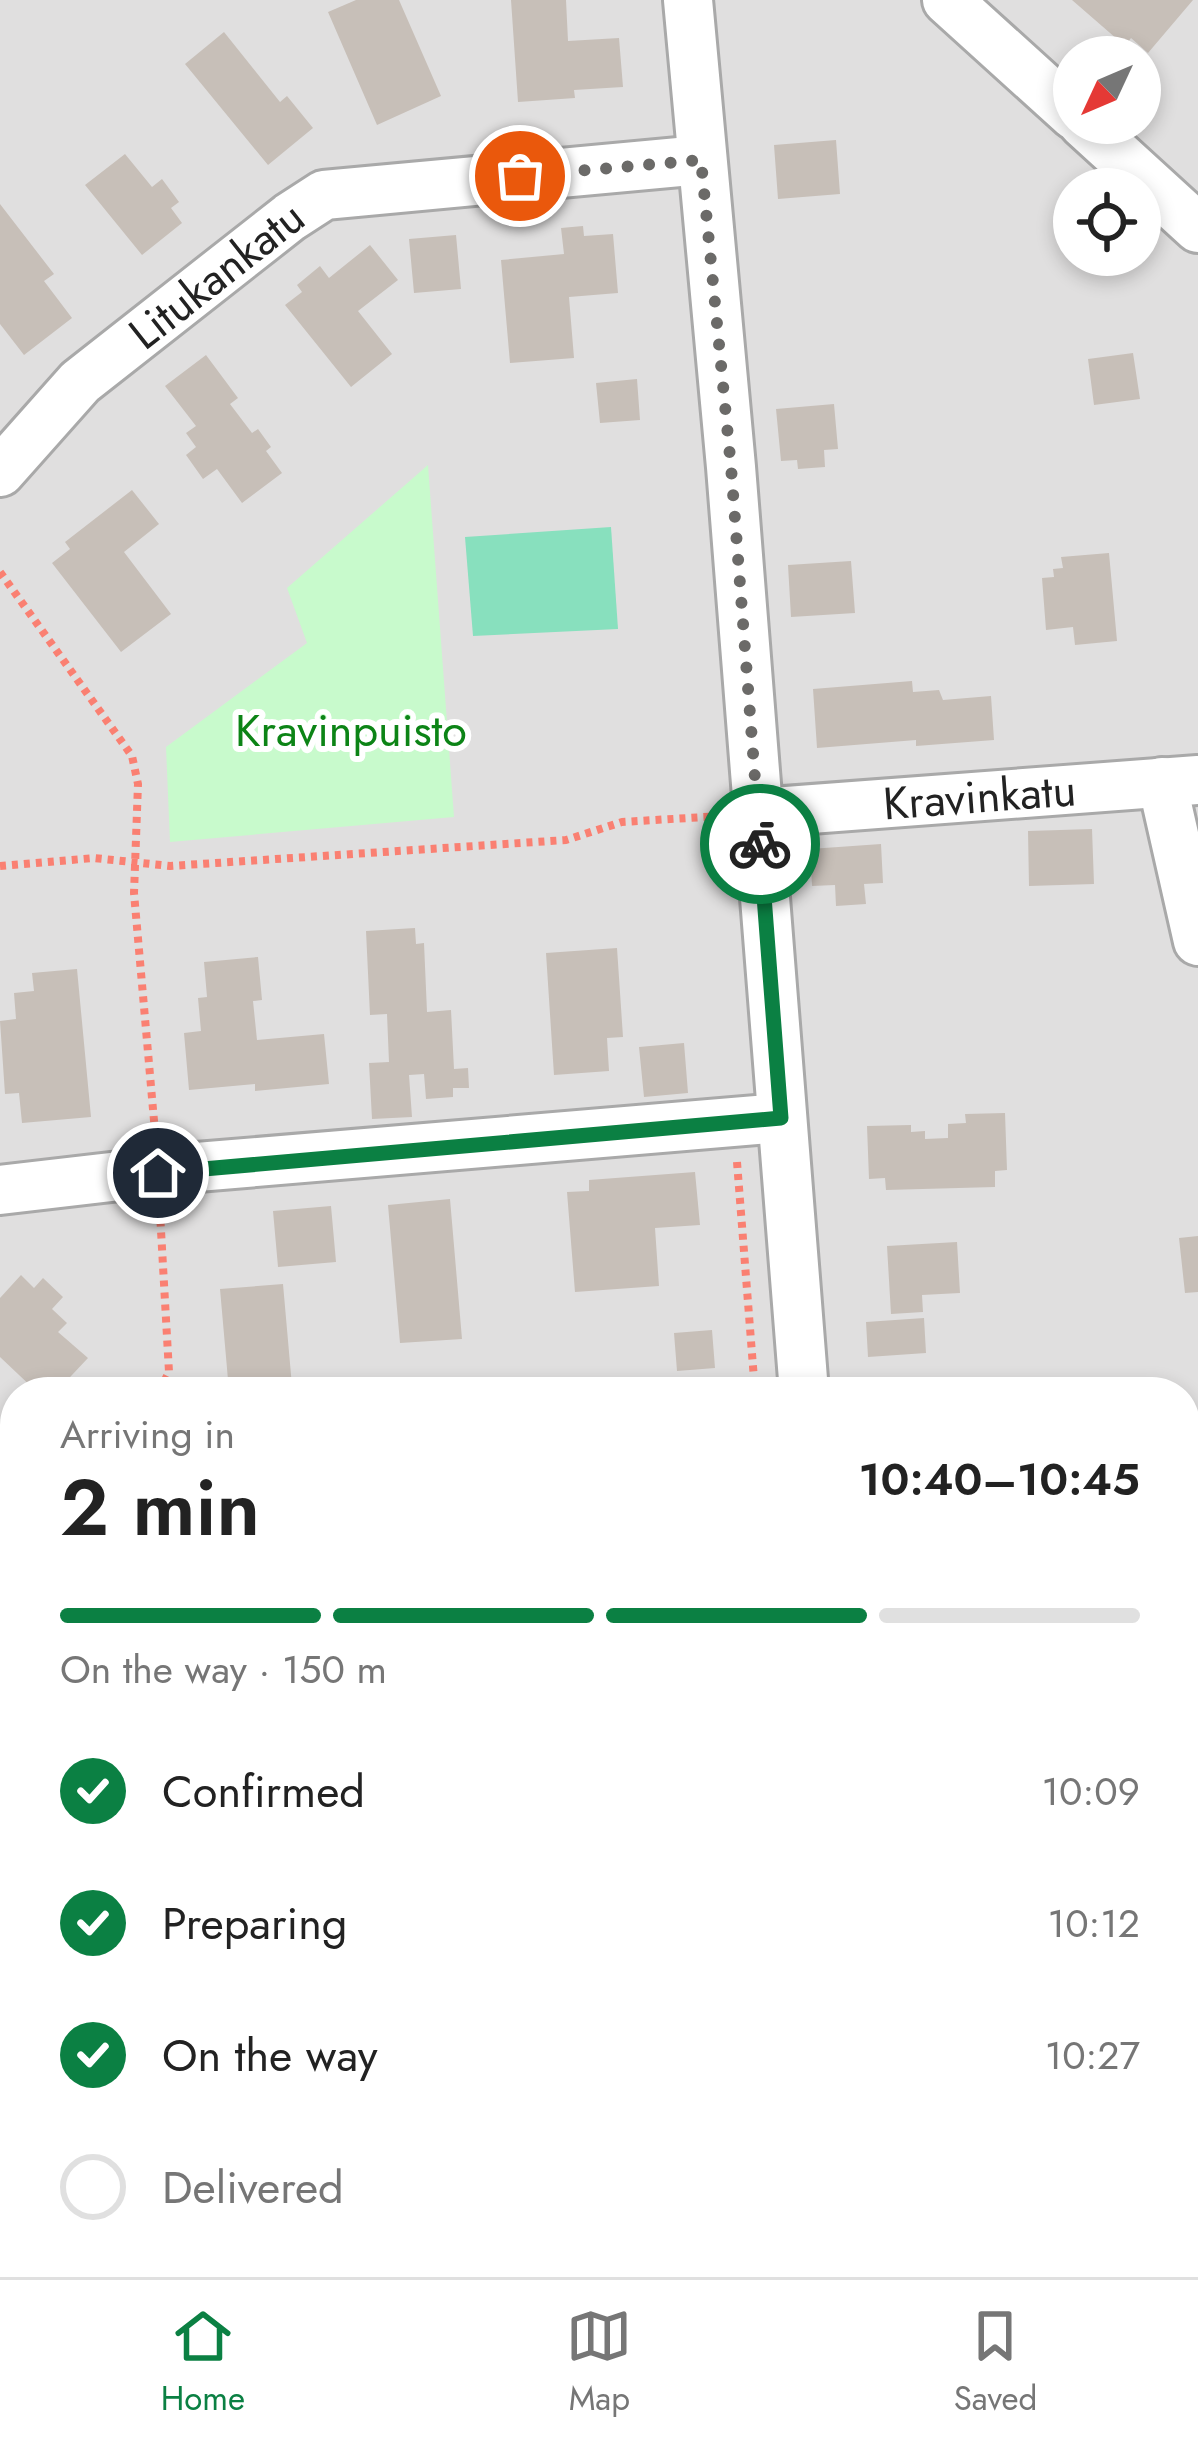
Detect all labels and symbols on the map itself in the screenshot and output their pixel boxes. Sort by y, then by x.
north arrow [1053,36,1161,144]
pin [469,125,571,227]
street label: Litukankatu [115,186,318,365]
park label: Kravinpuisto [235,698,467,763]
street label: Kravinkatu [881,757,1078,837]
courier [700,784,820,904]
pin [107,1122,209,1224]

